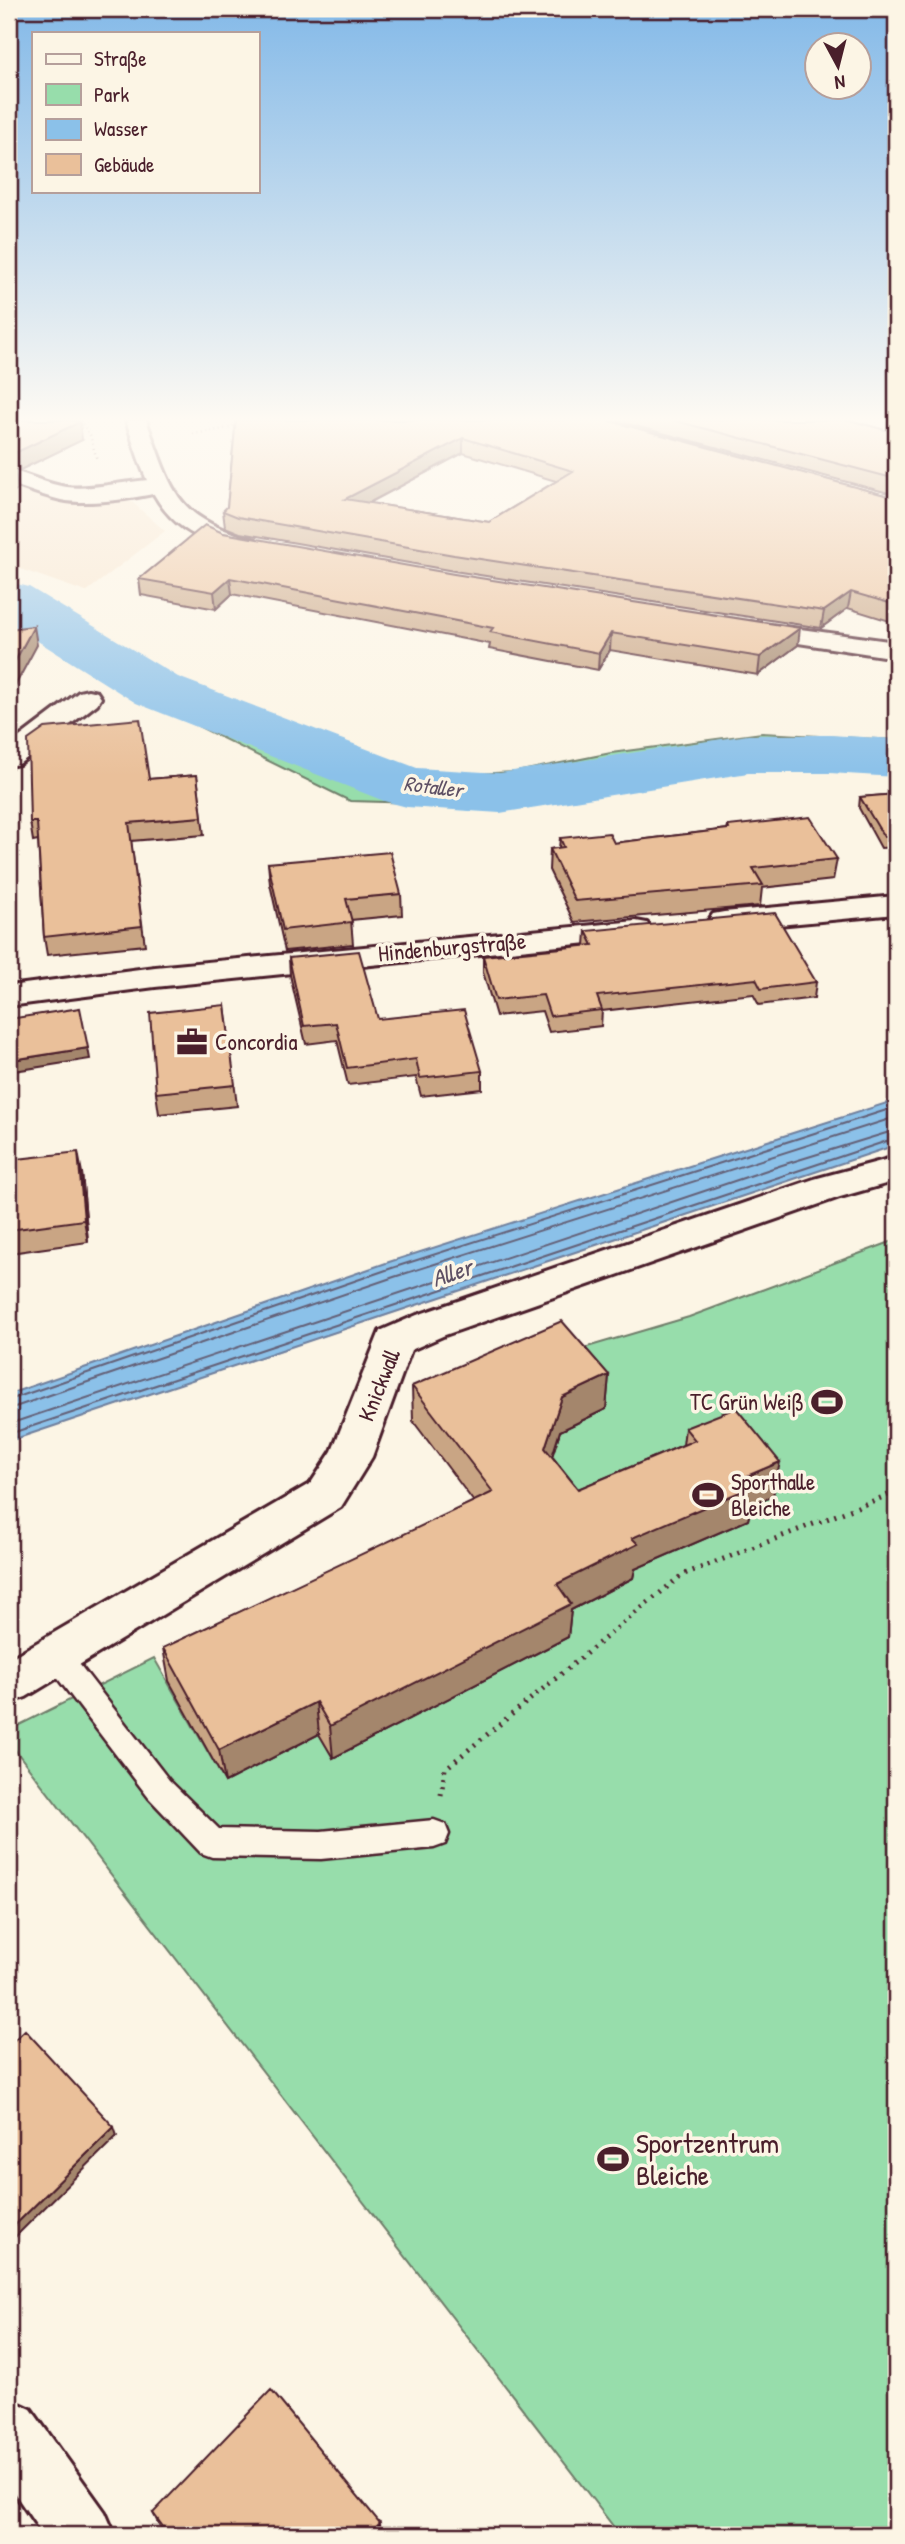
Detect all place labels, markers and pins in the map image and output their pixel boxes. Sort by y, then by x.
office icon: Concordia [175,1025,209,1059]
place label: Concordia [215,1026,297,1057]
sports icon: TC Grün Weiß [810,1385,844,1419]
place label: TC Grün Weiß [690,1386,804,1417]
place label: Sporthalle Bleiche [731,1466,815,1523]
sports icon: Sporthalle Bleiche [691,1478,725,1512]
place label: Sportzentrum Bleiche [636,2124,779,2194]
sports icon: Sportzentrum Bleiche [596,2142,630,2176]

